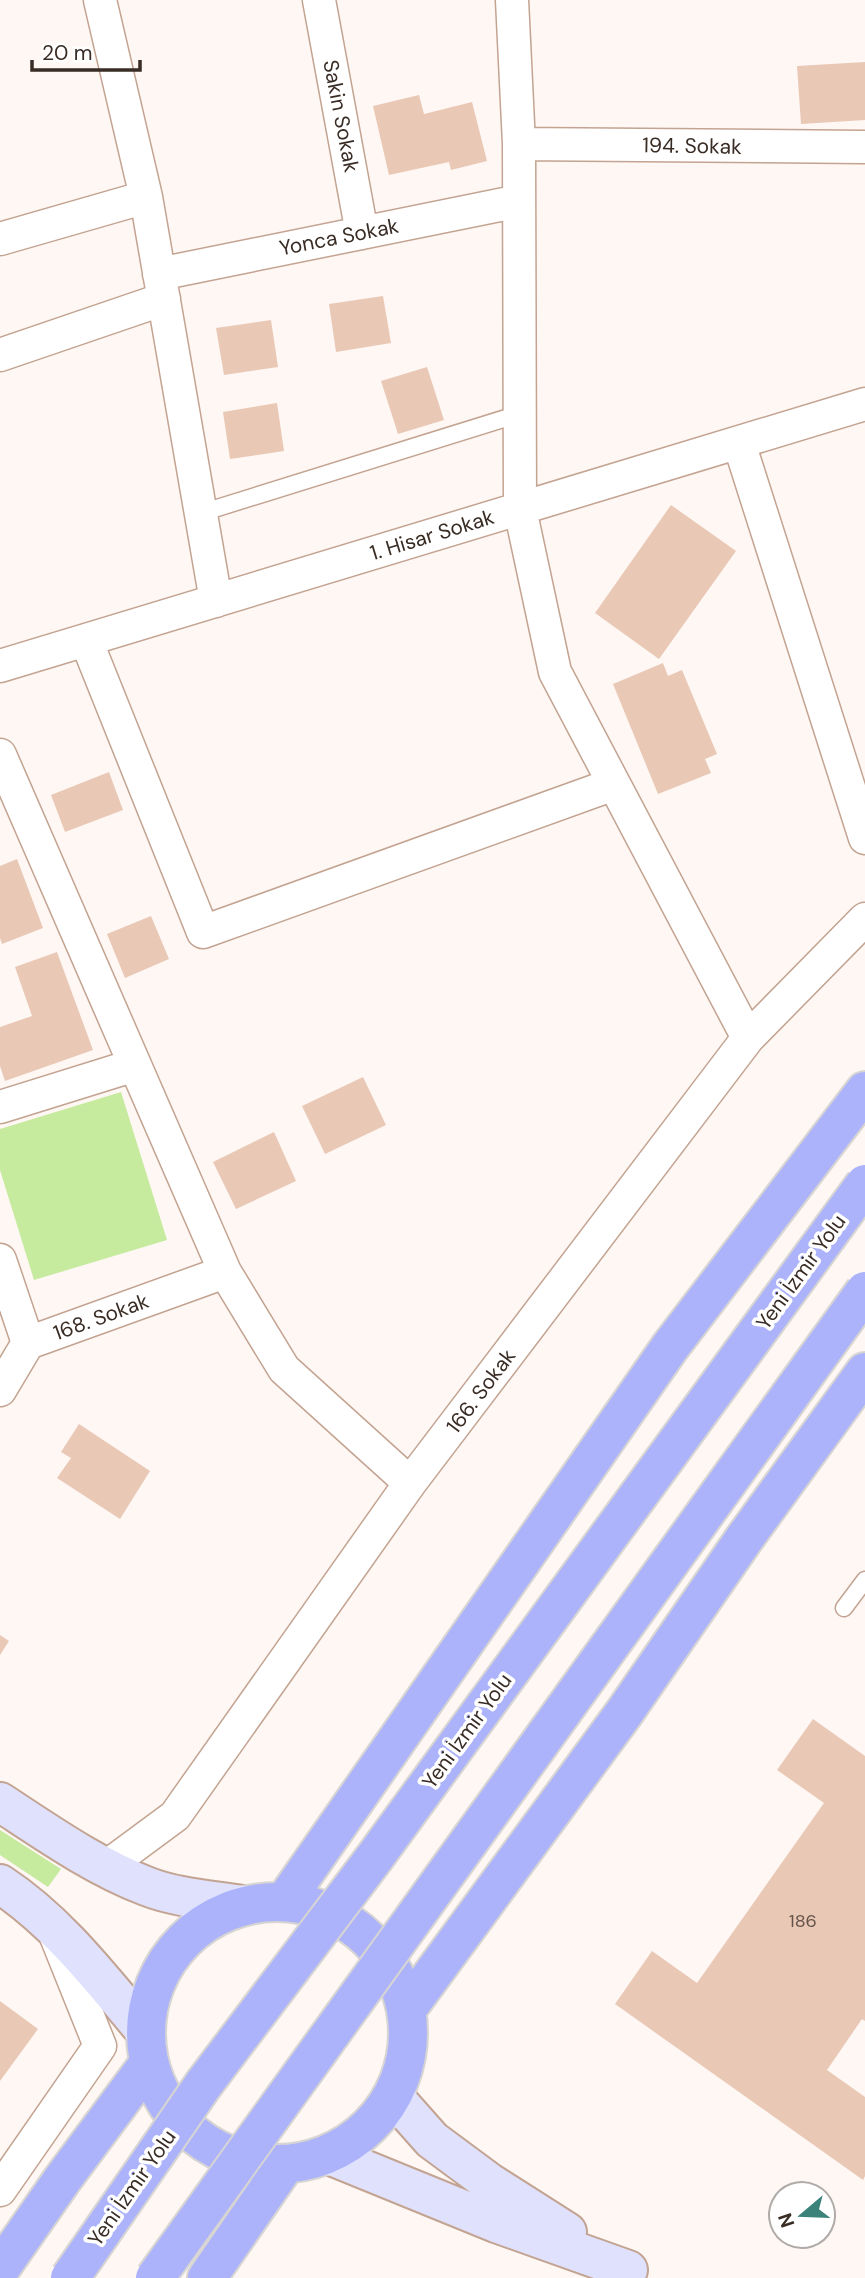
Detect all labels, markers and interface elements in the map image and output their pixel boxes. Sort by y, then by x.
scale bar [32,28,140,72]
text: 20 m [42,39,93,67]
street label: Sakin Sokak [316,57,366,175]
street label: 194. Sokak [642,131,742,161]
street label: Yonca Sokak [277,212,401,262]
street label: 1. Hisar Sokak [367,503,498,567]
street label: Yeni İzmir Yolu [750,1209,852,1335]
street label: 168. Sokak [50,1287,153,1347]
street label: 166. Sokak [440,1343,522,1439]
street label: Yeni İzmir Yolu [416,1668,518,1794]
house number: 186 [789,1909,817,1933]
street label: Yeni İzmir Yolu [81,2124,183,2252]
north arrow [767,2180,837,2250]
text: N [772,2210,800,2231]

